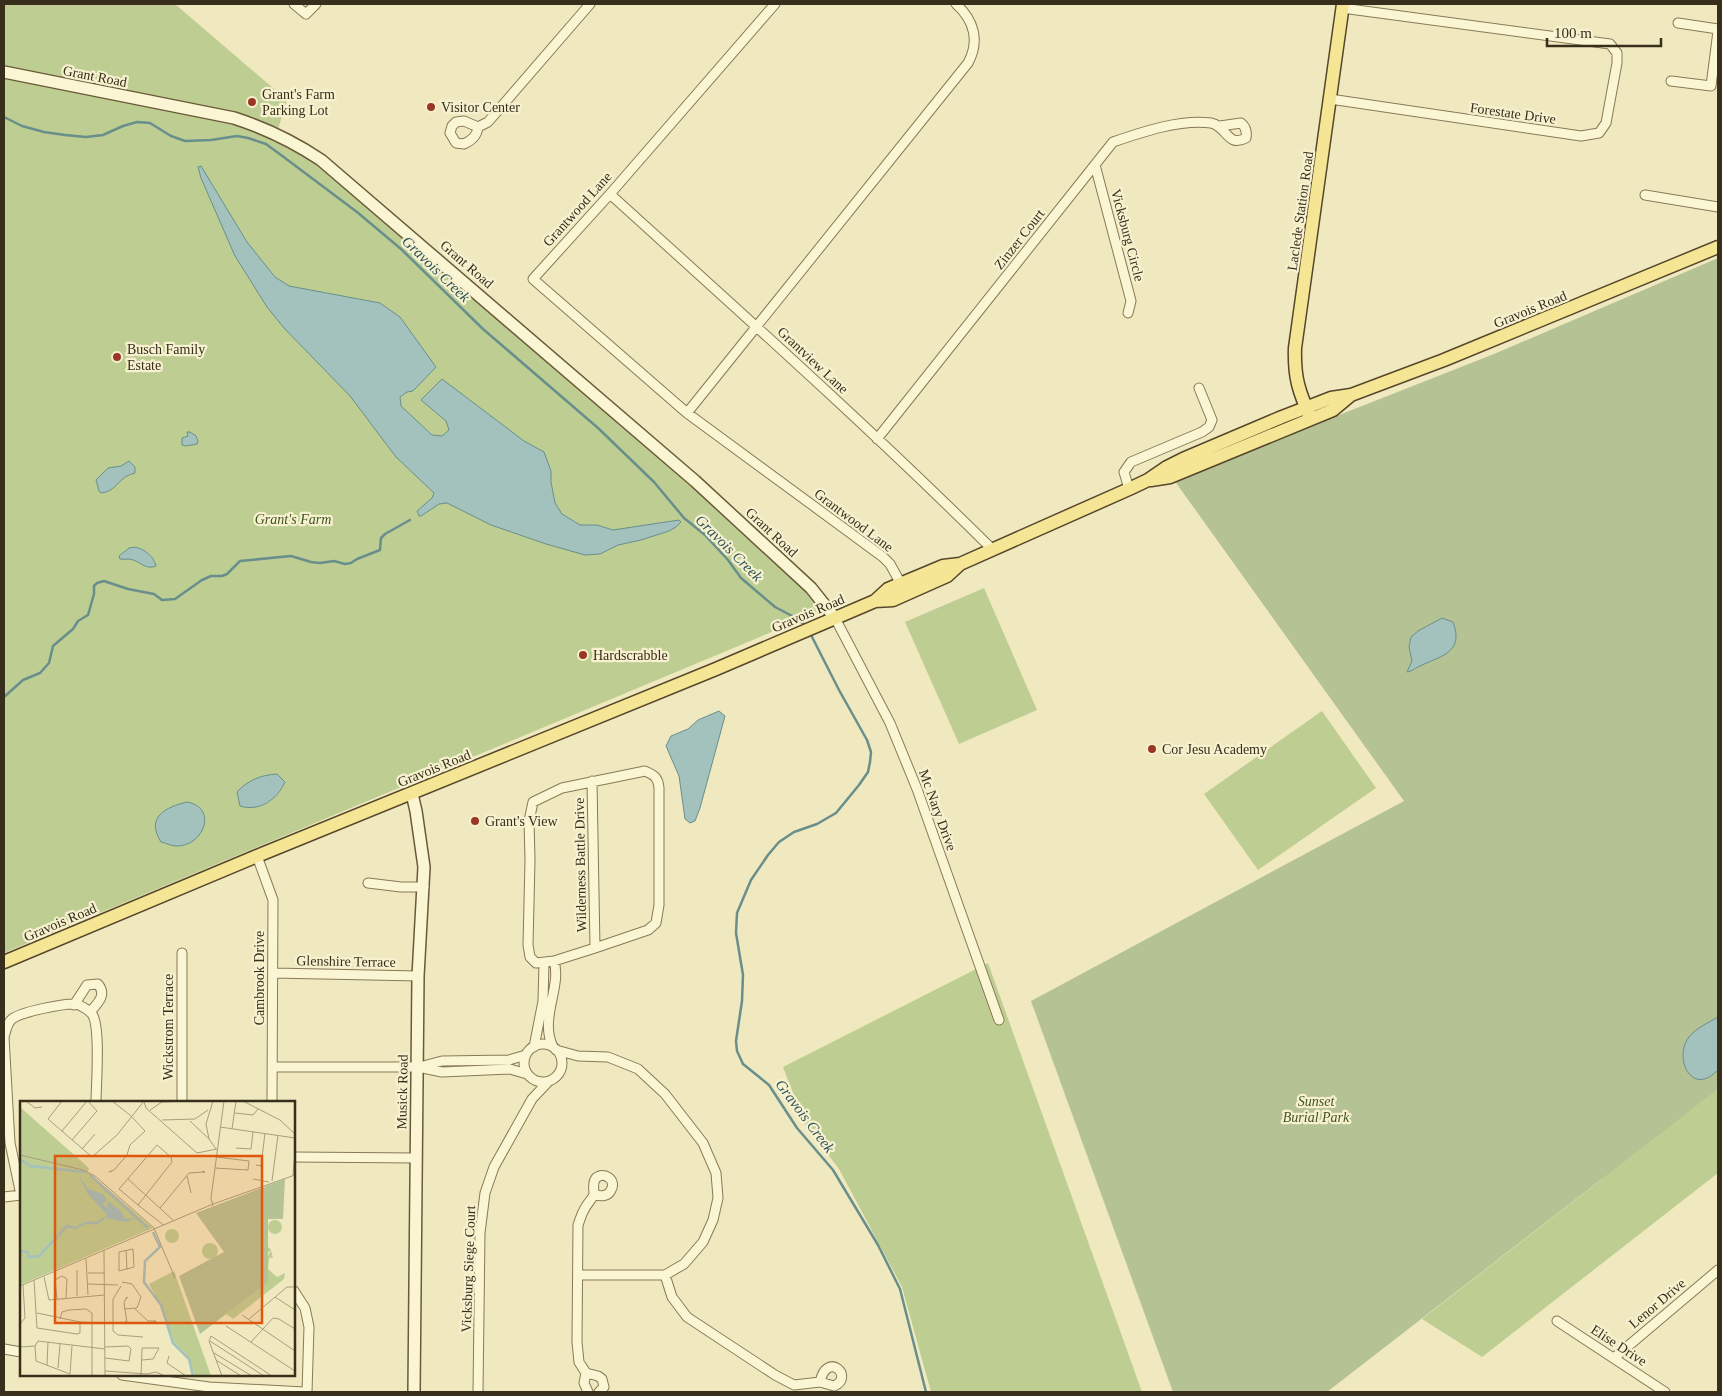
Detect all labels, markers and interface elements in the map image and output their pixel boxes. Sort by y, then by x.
scale bar [1547,15,1661,47]
text: 100 m [1554,25,1592,41]
street label: Grant Road [62,63,128,90]
place label: Grant's Farm Parking Lot [262,87,335,118]
marker: Grant's Farm Parking Lot [246,96,258,108]
place label: Visitor Center [441,100,520,115]
street label: Forestate Drive [1469,100,1557,127]
marker: Visitor Center [425,101,437,113]
street label: Laclede Station Road [1285,150,1316,272]
street label: Grantwood Lane [540,169,615,249]
street label: Vicksburg Circle [1108,187,1147,283]
street label: Zinzer Court [991,206,1048,272]
water label: Gravois Creek [399,233,473,305]
street label: Grant Road [437,237,496,291]
street label: Gravois Road [1492,288,1569,331]
street label: Grantview Lane [774,324,851,397]
place label: Busch Family Estate [127,342,205,373]
marker: Busch Family Estate [111,351,123,363]
street label: Grantwood Lane [811,486,896,555]
street label: Grant Road [743,505,801,560]
water label: Gravois Creek [692,511,766,585]
park label: Grant's Farm [255,512,331,527]
street label: Gravois Road [770,591,847,635]
place label: Hardscrabble [593,648,668,663]
marker: Hardscrabble [577,649,589,661]
place label: Cor Jesu Academy [1162,742,1267,757]
marker: Cor Jesu Academy [1146,743,1158,755]
street label: Gravois Road [396,747,473,790]
street label: Mc Nary Drive [916,767,959,853]
street label: Wilderness Battle Drive [572,798,589,932]
place label: Grant's View [485,814,558,829]
marker: Grant's View [469,815,481,827]
street label: Gravois Road [22,900,99,944]
street label: Cambrook Drive [252,931,267,1025]
street label: Glenshire Terrace [296,953,396,970]
street label: Wickstrom Terrace [161,974,176,1080]
street label: Musick Road [394,1054,411,1130]
water label: Gravois Creek [772,1076,838,1156]
park label: Sunset Burial Park [1283,1094,1350,1125]
inset map [20,1101,295,1376]
street label: Vicksburg Siege Court [459,1205,478,1333]
street label: Lenor Drive [1626,1276,1688,1331]
street label: Elise Drive [1588,1322,1649,1369]

